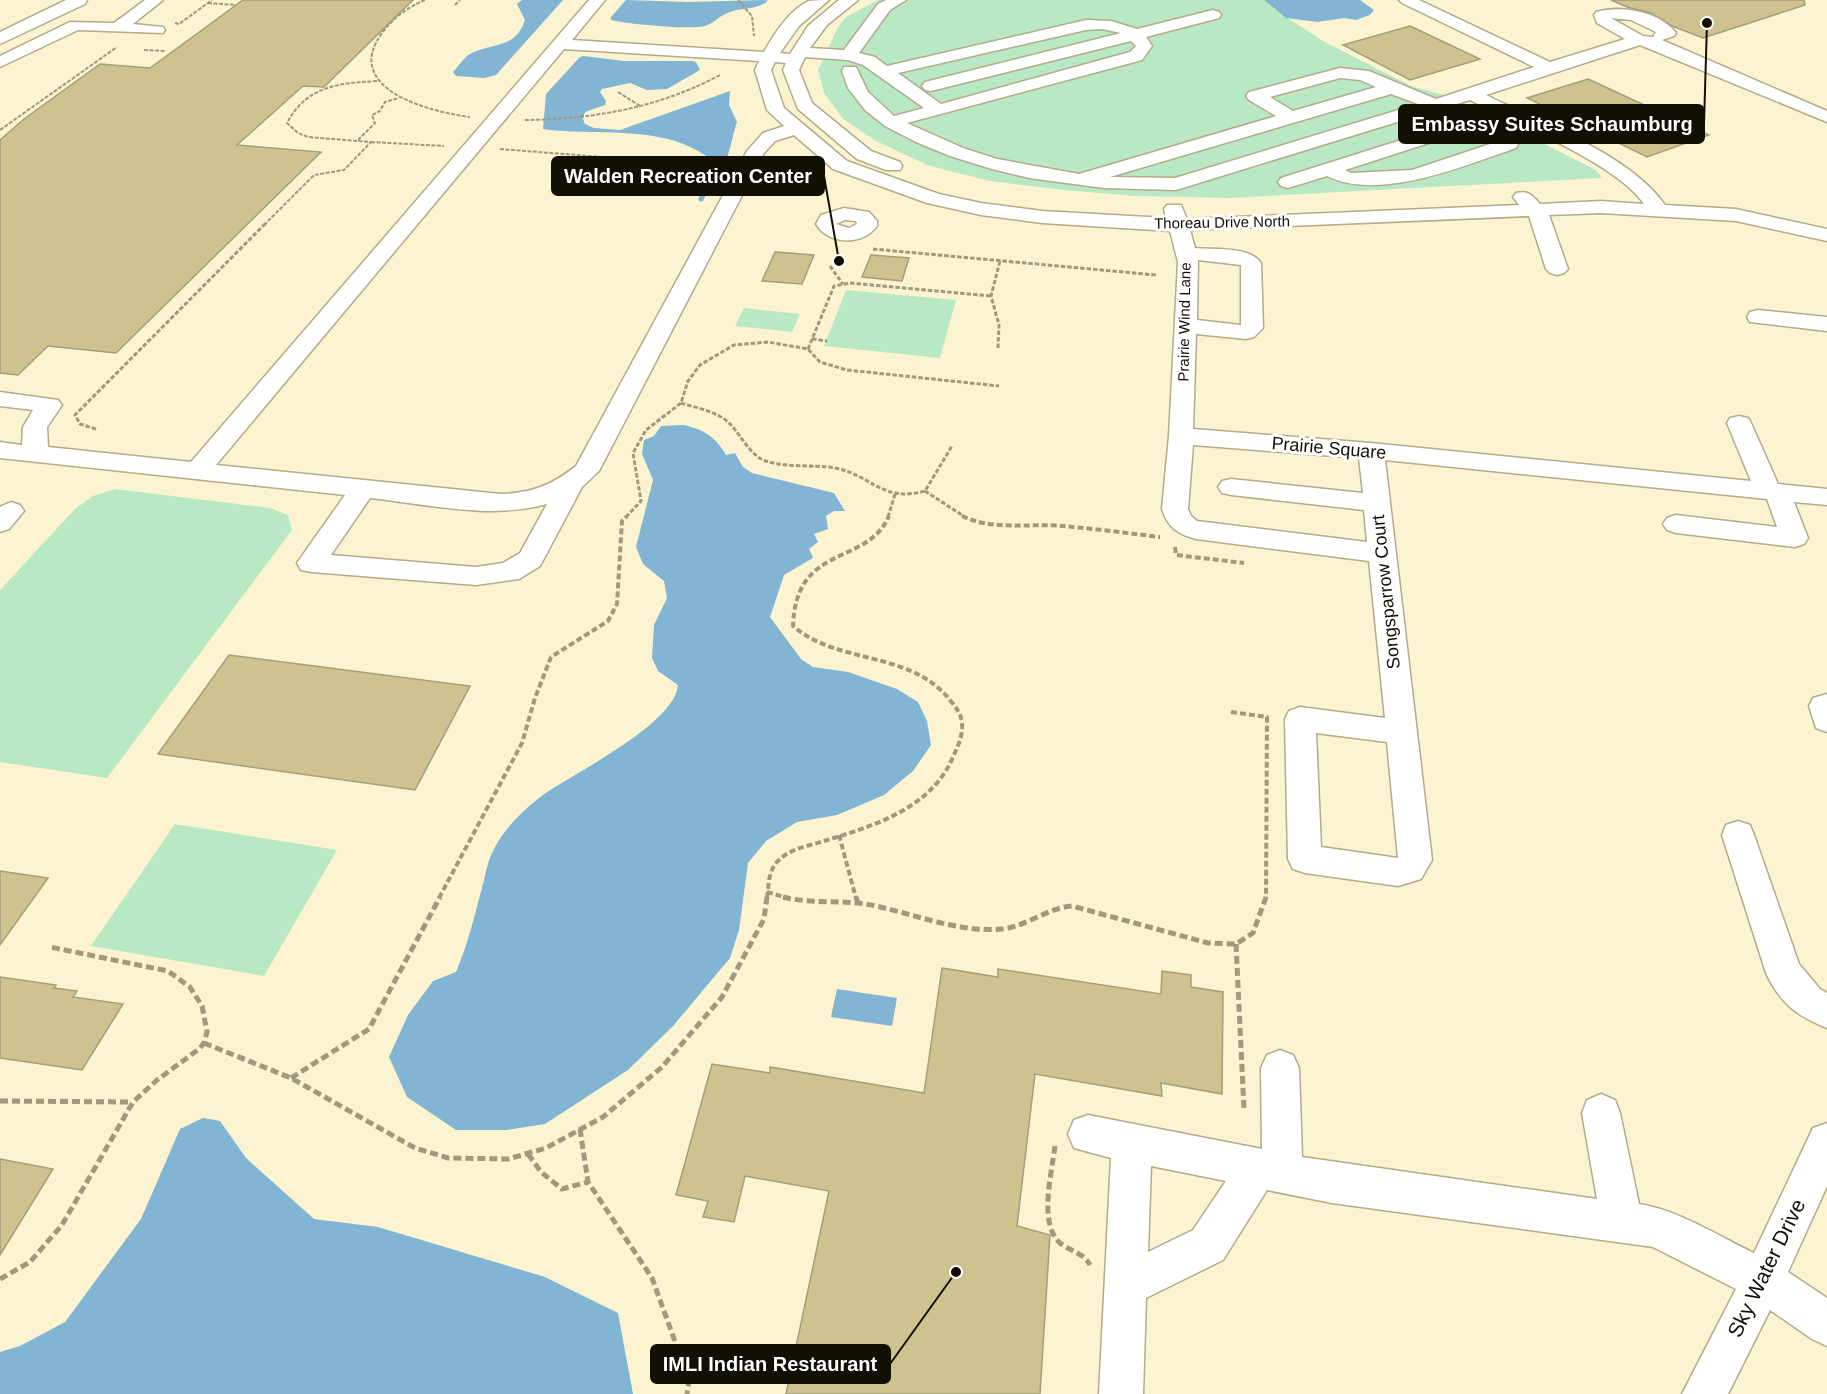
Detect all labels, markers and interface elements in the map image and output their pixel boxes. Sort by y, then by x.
callout: Embassy Suites Schaumburg [1399,105,1704,143]
text: Embassy Suites Schaumburg [1411,113,1693,135]
callout: Walden Recreation Center [552,157,824,195]
text: Walden Recreation Center [564,165,812,187]
street label: Thoreau Drive North [1154,212,1290,232]
street label: Prairie Wind Lane [1174,262,1194,382]
street label: Prairie Square [1271,433,1387,463]
street label: Songsparrow Court [1368,514,1404,670]
street label: Sky Water Drive [1723,1195,1809,1341]
callout: IMLI Indian Restaurant [651,1345,890,1383]
text: IMLI Indian Restaurant [663,1353,878,1375]

